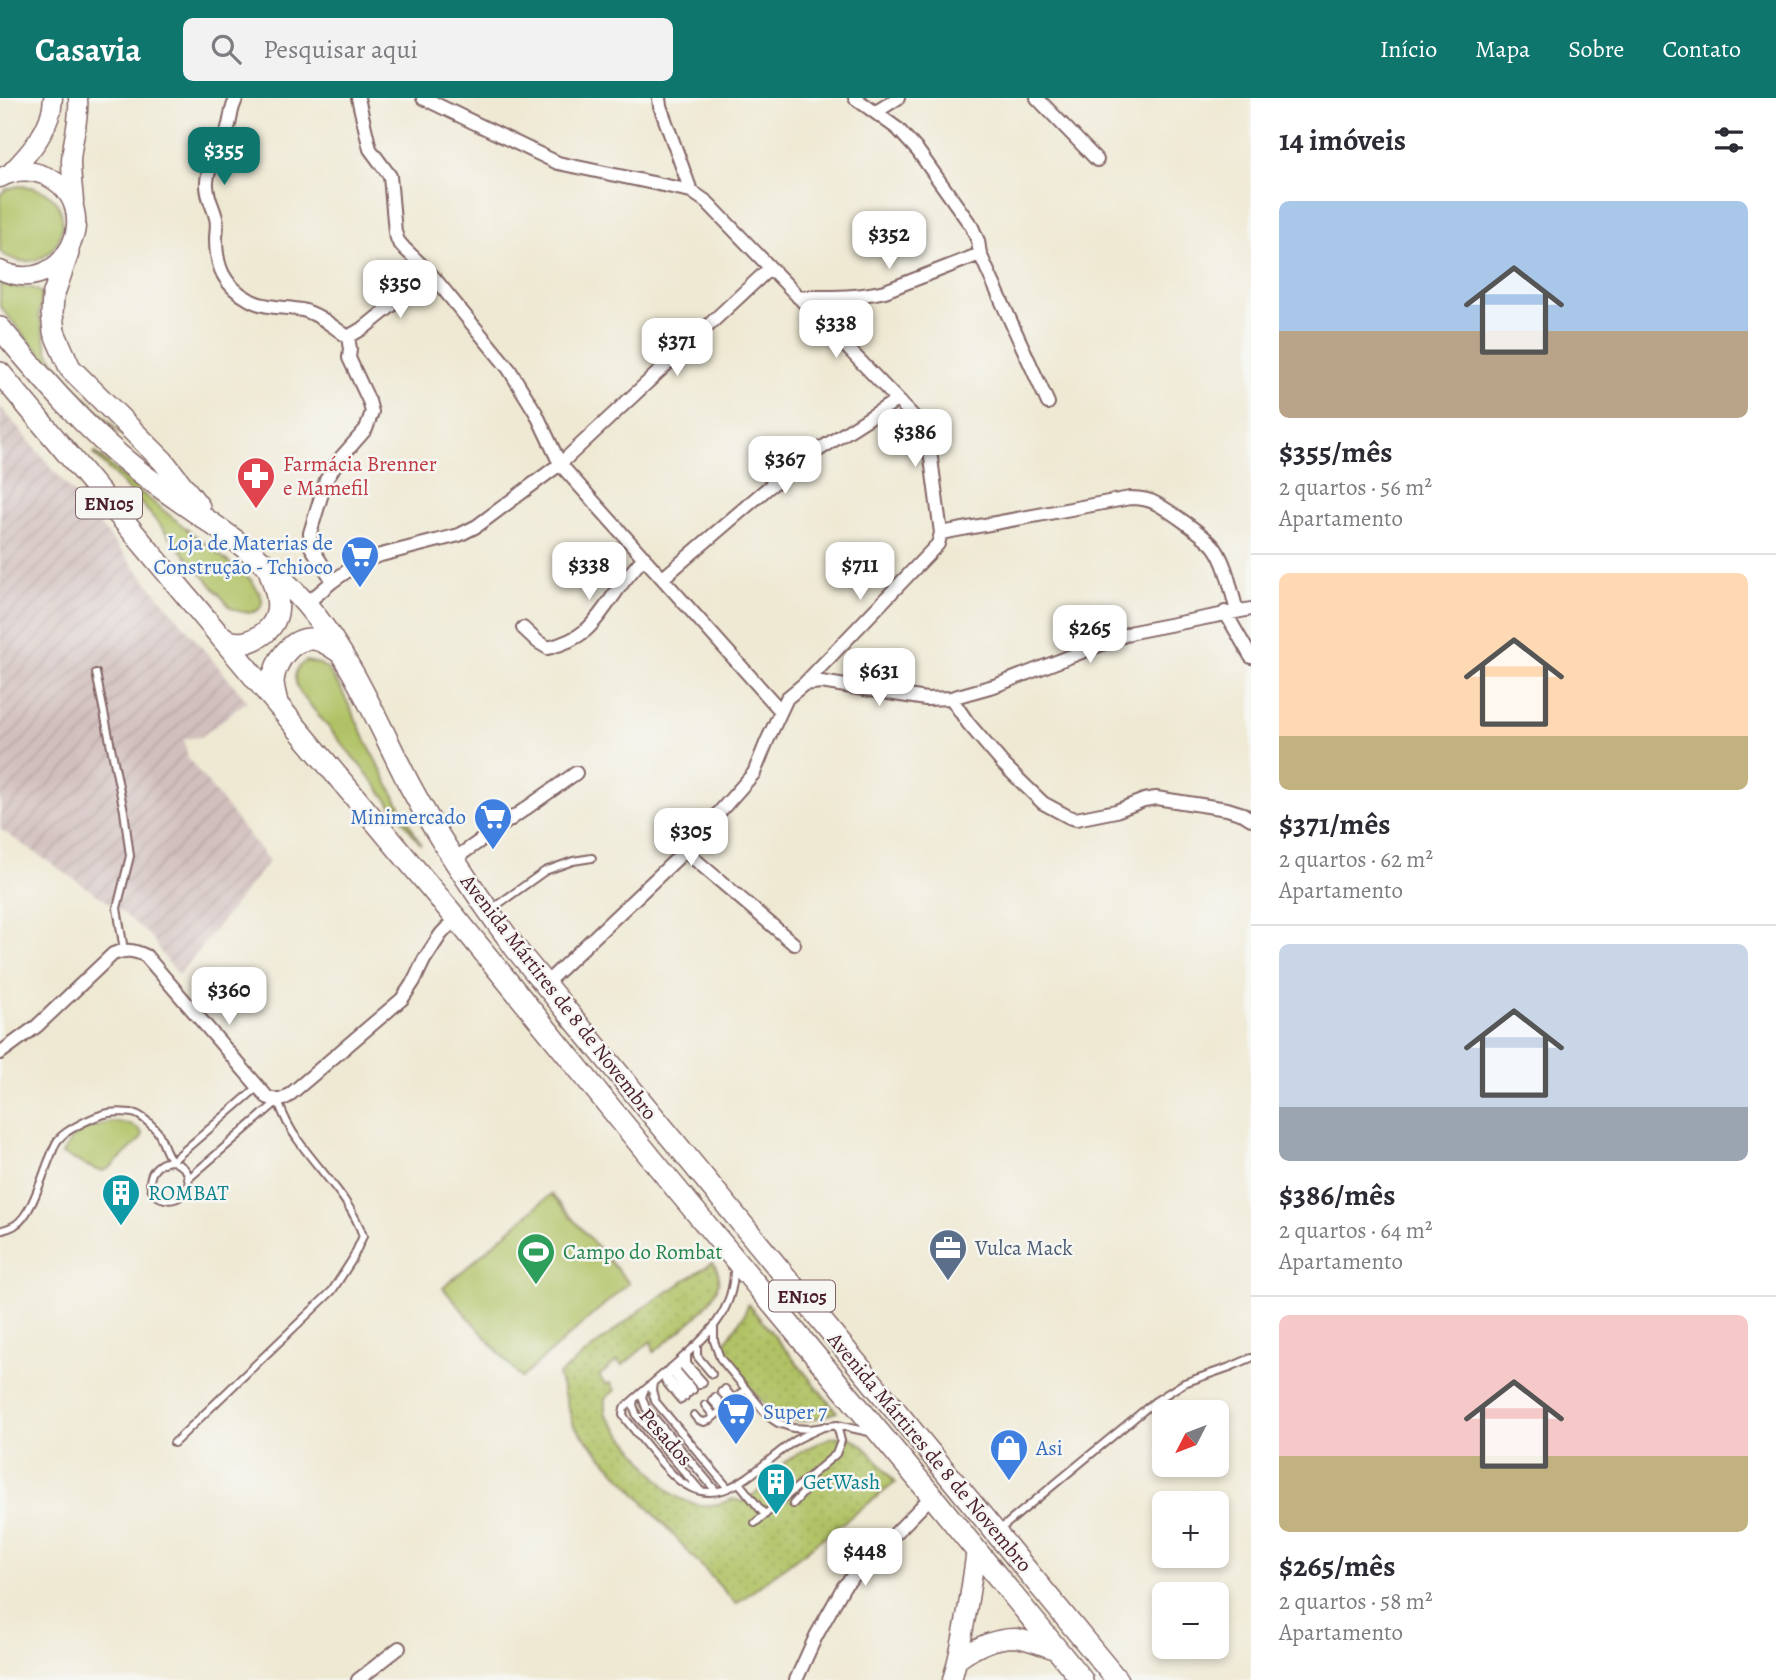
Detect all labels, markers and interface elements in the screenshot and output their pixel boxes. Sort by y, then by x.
search box [183,18,673,81]
text: Casavia [35,27,141,72]
icon: search [207,30,245,68]
text: Pesquisar aqui [263,32,418,67]
text: Início [1380,33,1437,65]
text: Mapa [1475,33,1530,65]
text: Sobre [1568,33,1624,65]
text: Contato [1662,33,1741,65]
text: 14 imóveis [1279,120,1406,160]
icon: filters [1710,121,1748,159]
pin: $355 [183,127,265,187]
text: $355 [204,134,244,165]
pin: $352 [848,212,930,271]
text: $352 [868,218,910,249]
icon: home [1451,247,1577,373]
pin: $350 [359,260,441,320]
text: $350 [379,267,421,298]
pin: $338 [795,300,877,360]
text: $338 [815,307,857,338]
pin: $371 [636,318,718,378]
text: $371 [658,325,696,356]
pin: $386 [874,410,956,469]
text: $386 [894,416,936,447]
text: $355/mês [1279,432,1393,472]
pin: $367 [744,436,826,496]
text: $367 [764,443,806,474]
place label: Farmácia Brenner e Mamefil [283,450,437,502]
pharmacy icon: Farmácia Brenner e Mamefil [235,455,277,510]
text: 2 quartos · 56 m² [1279,472,1432,503]
road number: EN105 [76,488,142,518]
text: Apartamento [1279,503,1403,534]
place label: Loja de Materias de Construção - Tchioco [153,529,333,581]
supermarket icon: Loja de Materias de Construção - Tchioco [339,534,381,589]
pin: $338 [548,542,630,602]
pin: $711 [819,542,901,602]
text: $338 [568,549,610,580]
text: $711 [841,549,879,580]
pin: $265 [1049,606,1131,665]
text: $265 [1069,612,1111,643]
icon: home [1451,619,1577,745]
pin: $631 [838,648,920,708]
text: $631 [859,655,899,686]
supermarket icon: Minimercado [472,796,514,851]
place label: Minimercado [350,803,466,831]
text: $371/mês [1279,804,1391,844]
pin: $305 [650,808,732,868]
text: $305 [670,815,712,846]
text: 2 quartos · 62 m² [1279,844,1433,875]
street label: Avenida Mártires de 8 de Novembro [454,868,664,1126]
text: Apartamento [1279,875,1403,906]
pin: $360 [188,968,270,1027]
text: $360 [208,974,250,1005]
icon: home [1451,990,1577,1116]
building icon: ROMBAT [100,1172,142,1227]
text: $386/mês [1279,1175,1395,1215]
place label: ROMBAT [148,1179,229,1207]
text: 2 quartos · 64 m² [1279,1215,1433,1246]
office icon: Vulca Mack [927,1227,969,1282]
sports icon: Campo do Rombat [515,1231,557,1286]
place label: Vulca Mack [974,1234,1073,1262]
place label: Campo do Rombat [563,1238,723,1266]
text: Apartamento [1279,1246,1403,1277]
road number: EN105 [769,1280,835,1312]
street label: Avenida Mártires de 8 de Novembro [821,1326,1039,1578]
icon: home [1451,1361,1577,1487]
supermarket icon: Super 7 [715,1391,757,1446]
place label: Super 7 [763,1398,827,1426]
north arrow [1152,1400,1228,1477]
map controls [1152,1400,1229,1659]
street label: Pesados [633,1402,699,1472]
shop icon: Asi [988,1427,1030,1482]
place label: Asi [1035,1434,1063,1462]
building icon: GetWash [755,1461,797,1516]
place label: GetWash [803,1468,880,1496]
button: + [1152,1491,1229,1568]
pin: $448 [824,1528,906,1588]
text: $448 [843,1535,887,1566]
text: $265/mês [1279,1546,1395,1586]
button: − [1152,1582,1229,1659]
text: 2 quartos · 58 m² [1279,1586,1433,1617]
text: Apartamento [1279,1617,1403,1648]

